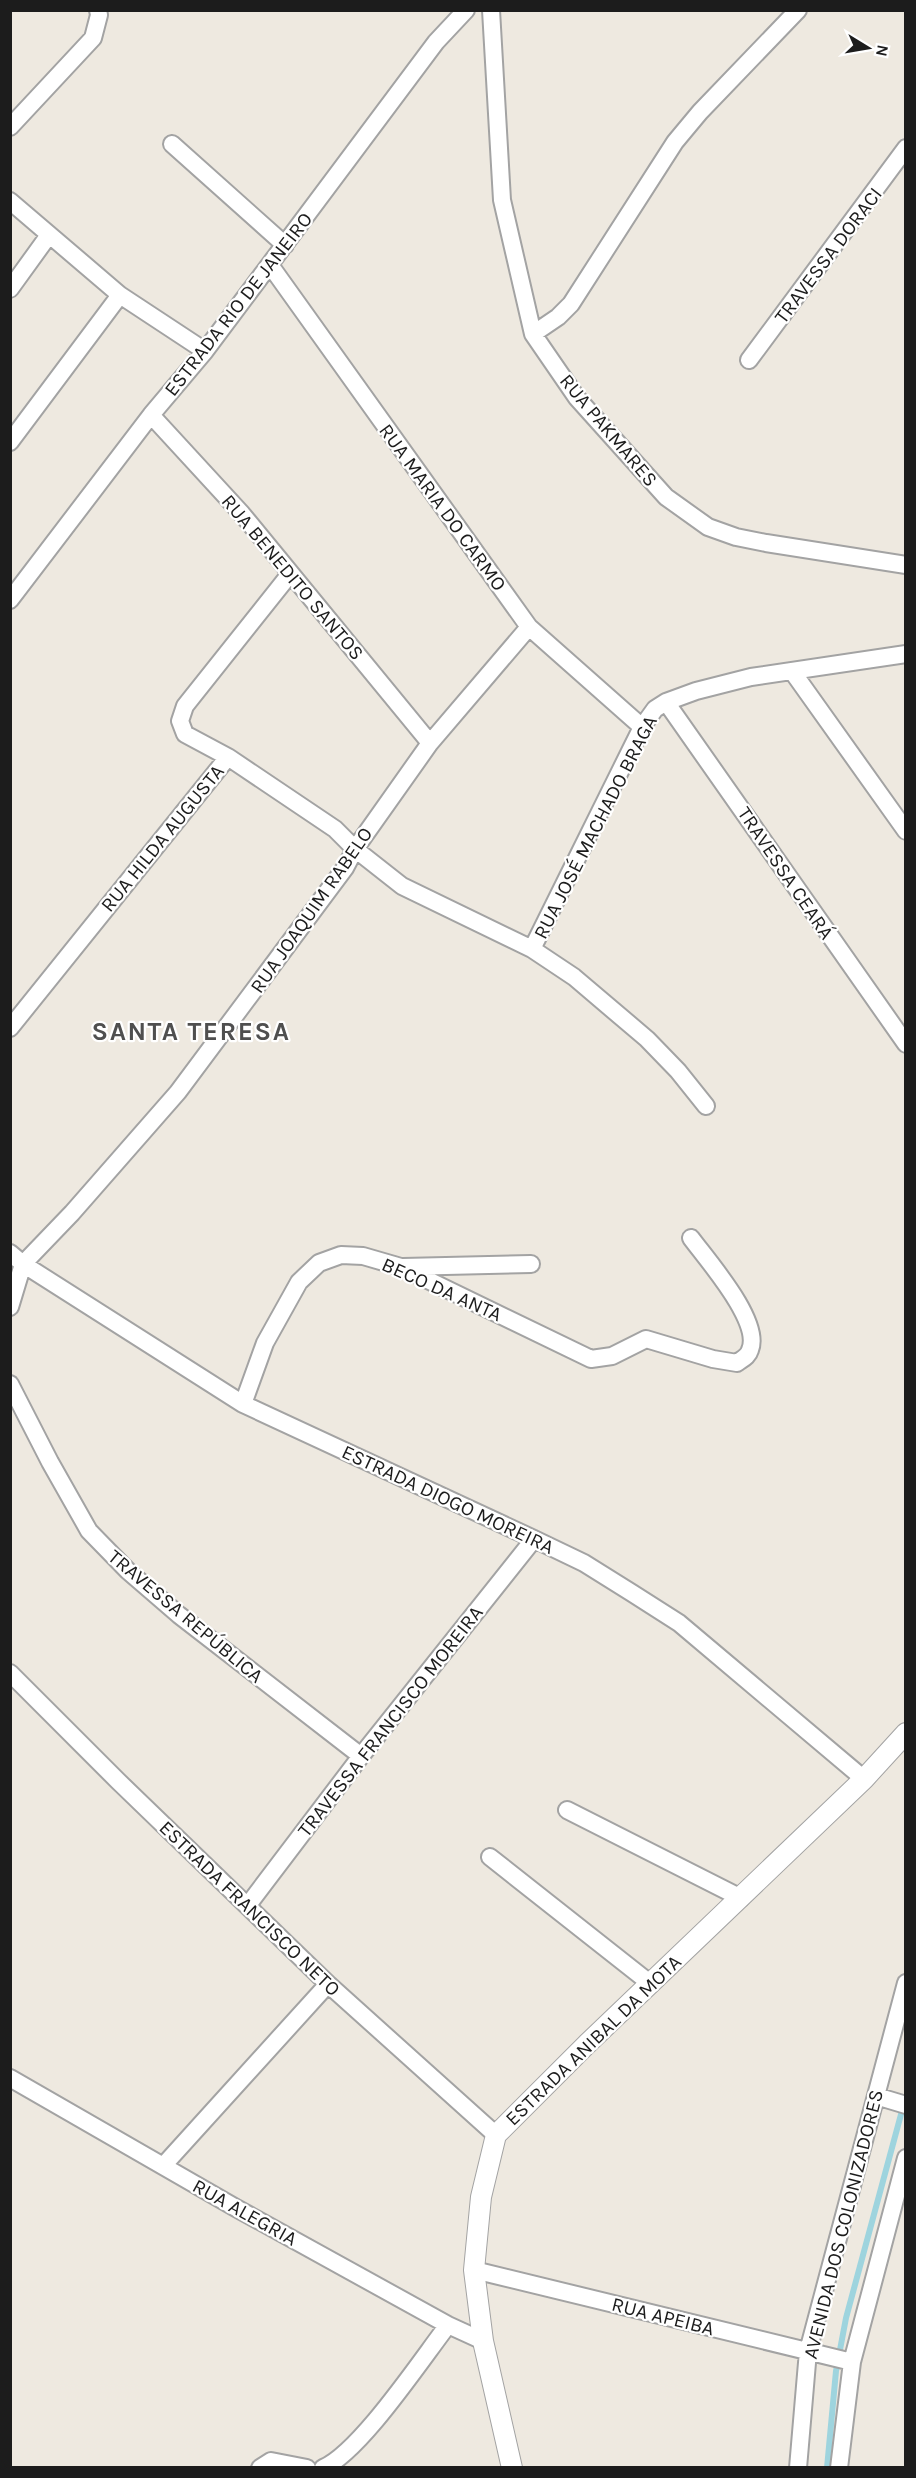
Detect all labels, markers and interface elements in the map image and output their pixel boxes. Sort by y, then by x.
north arrow [838,18,898,78]
text: N [872,43,893,58]
street label: TRAVESSA DORACI [770,183,887,328]
street label: ESTRADA RIO DE JANEIRO [160,208,317,401]
street label: RUA PAKMARES [555,369,662,491]
street label: RUA MARIA DO CARMO [374,419,511,595]
street label: RUA BENEDITO SANTOS [217,490,369,665]
street label: RUA JOSÉ MACHADO BRAGA [528,711,662,943]
street label: RUA HILDA AUGUSTA [96,760,229,916]
street label: TRAVESSA CEARÁ [733,802,839,944]
street label: RUA JOAQUIM RABELO [245,823,377,998]
district label: SANTA TERESA [92,1016,290,1047]
street label: BECO DA ANTA [378,1253,505,1326]
street label: ESTRADA DIOGO MOREIRA [338,1440,558,1559]
street label: TRAVESSA REPÚBLICA [104,1544,268,1688]
street label: TRAVESSA FRANCISCO MOREIRA [293,1601,488,1841]
street label: ESTRADA FRANCISCO NETO [155,1816,345,2001]
street label: ESTRADA ANIBAL DA MOTA [501,1950,686,2130]
street label: AVENIDA DOS COLONIZADORES [799,2087,888,2361]
street label: RUA ALEGRIA [189,2174,301,2251]
street label: RUA APEIBA [609,2293,717,2340]

